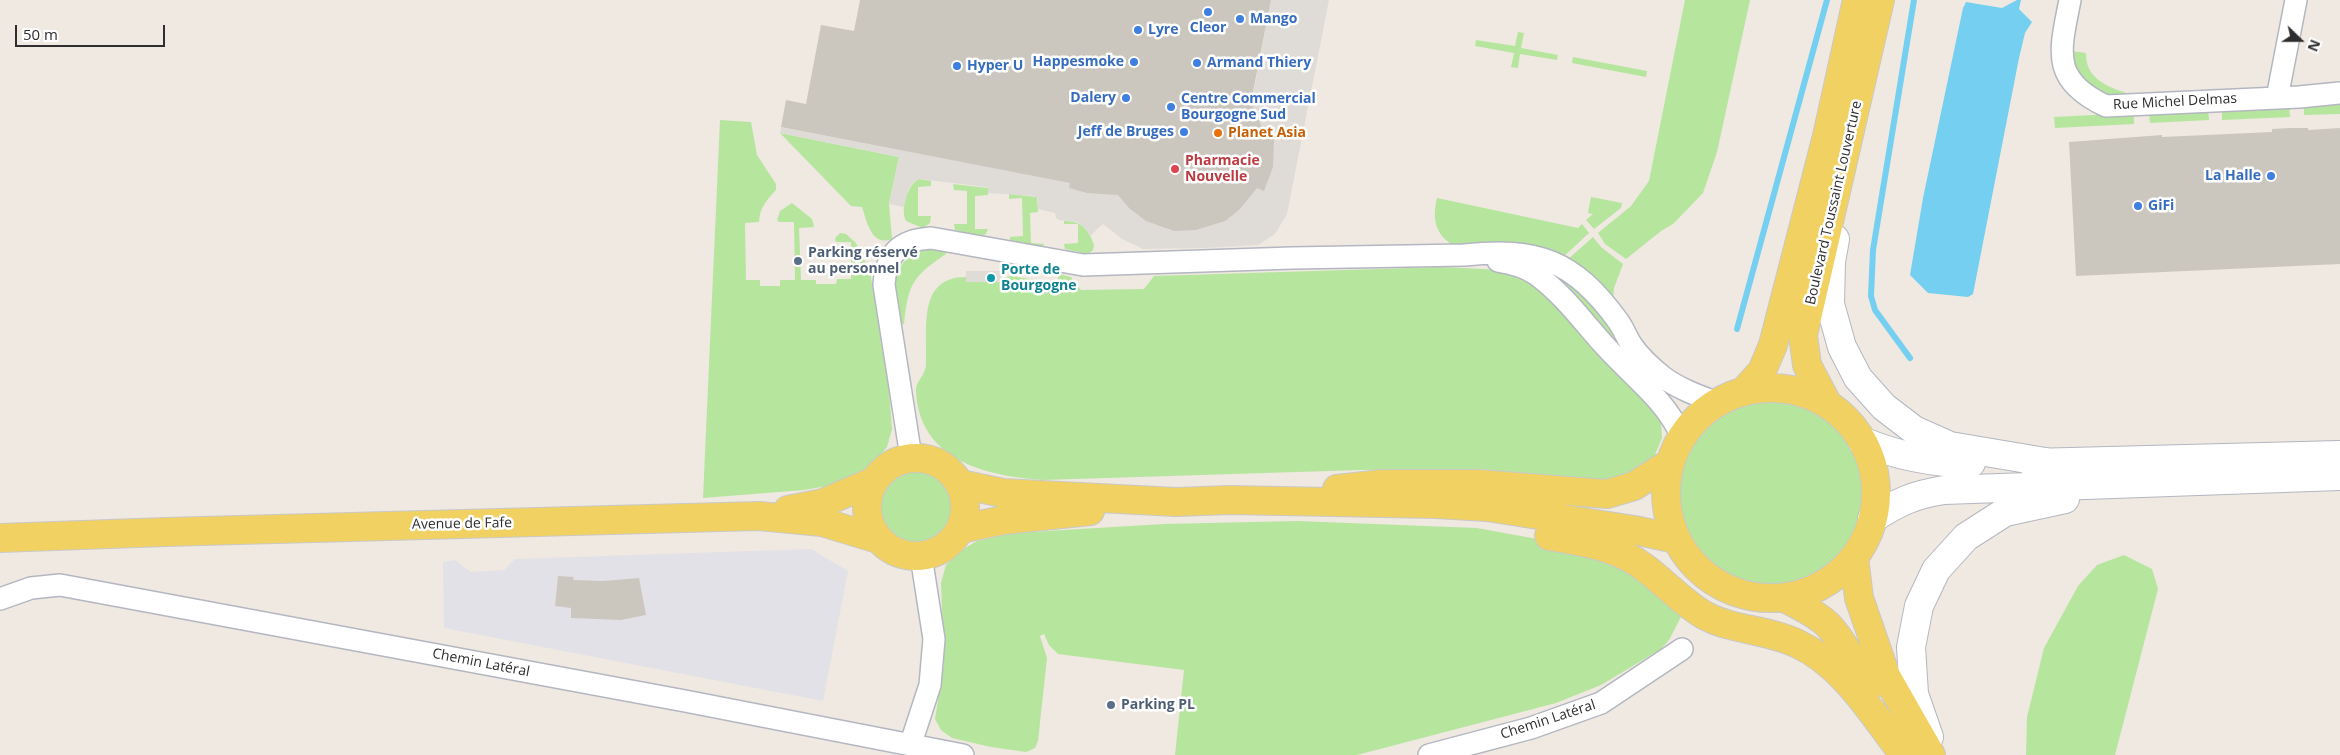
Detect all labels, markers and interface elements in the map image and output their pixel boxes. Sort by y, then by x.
marker: Cleor [1202,6,1214,18]
place label: Mango [1250,11,1297,27]
marker: Mango [1234,13,1246,25]
scale bar [18,15,168,47]
north arrow [2275,15,2325,65]
place label: Cleor [1190,20,1226,36]
place label: Lyre [1148,22,1179,38]
text: 50 m [23,24,58,44]
marker: Lyre [1132,24,1144,36]
text: N [2303,37,2325,55]
place label: Happesmoke [1033,54,1124,70]
place label: Armand Thiery [1207,55,1311,71]
marker: Happesmoke [1128,56,1140,68]
marker: Armand Thiery [1191,57,1203,69]
place label: Hyper U [967,58,1023,74]
marker: Hyper U [951,60,963,72]
place label: Dalery [1070,90,1116,106]
street label: Rue Michel Delmas [2113,90,2237,114]
place label: Centre Commercial Bourgogne Sud [1181,91,1316,124]
marker: Dalery [1120,92,1132,104]
street label: Boulevard Toussaint Louverture [1802,99,1866,307]
marker: Centre Commercial Bourgogne Sud [1165,101,1177,113]
place label: Jeff de Bruges [1078,124,1174,140]
place label: Planet Asia [1228,125,1306,141]
marker: Jeff de Bruges [1178,126,1190,138]
marker: Planet Asia [1212,127,1224,139]
place label: Pharmacie Nouvelle [1185,153,1260,186]
marker: Pharmacie Nouvelle [1169,163,1181,175]
place label: La Halle [2205,168,2261,184]
marker: La Halle [2265,170,2277,182]
place label: GiFi [2148,198,2174,214]
marker: GiFi [2132,200,2144,212]
place label: Parking réservé au personnel [808,245,918,278]
marker: Parking réservé au personnel [792,255,804,267]
place label: Porte de Bourgogne [1001,262,1077,294]
marker: Porte de Bourgogne [985,272,997,284]
street label: Avenue de Fafe [412,515,512,533]
street label: Chemin Latéral [431,645,531,681]
place label: Parking PL [1121,697,1195,713]
street label: Chemin Latéral [1498,697,1598,743]
marker: Parking PL [1105,699,1117,711]

